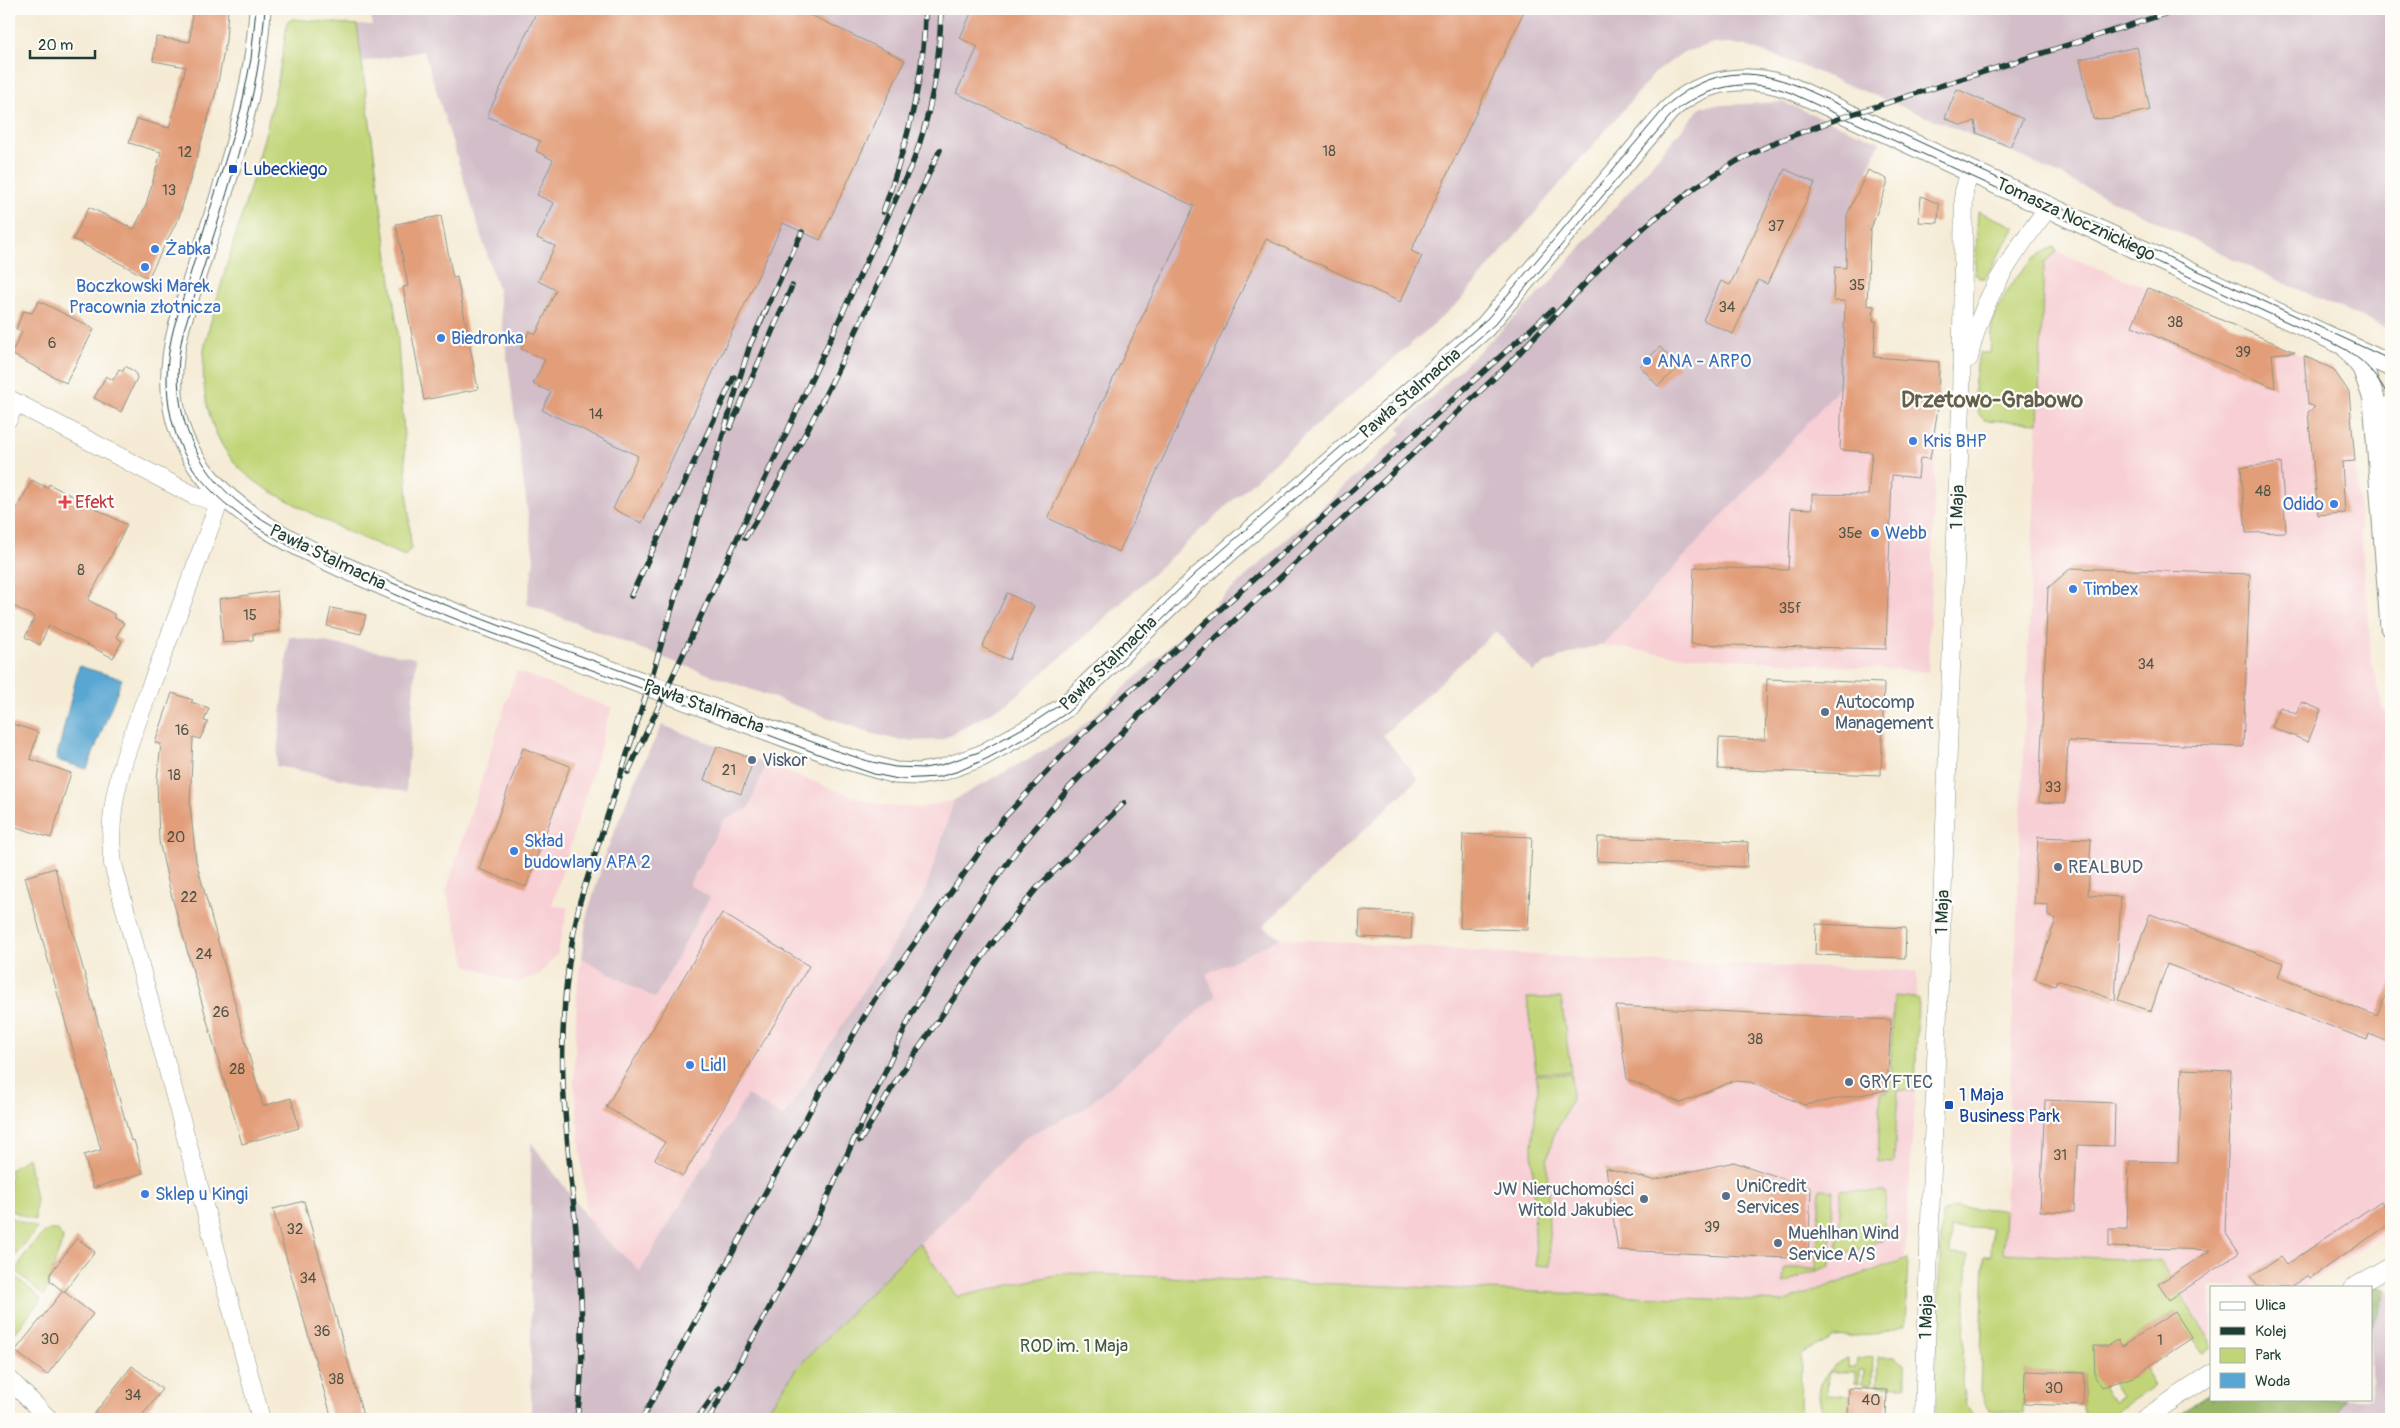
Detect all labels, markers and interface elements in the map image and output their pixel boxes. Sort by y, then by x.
scale bar [30,28,95,60]
text: 20 m [38,36,73,55]
house number: 18 [1322,142,1336,161]
house number: 12 [178,143,192,162]
place label: Lubeckiego [243,158,328,181]
marker: Lubeckiego [227,163,239,175]
street label: Tomasza Nocznickiego [1992,172,2160,267]
house number: 13 [162,181,176,200]
house number: 37 [1768,217,1784,236]
place label: Żabka [165,238,211,261]
marker: Żabka [149,243,161,255]
marker: Boczkowski Marek. Pracownia złotnicza [139,261,151,273]
place label: Boczkowski Marek. Pracownia złotnicza [69,275,221,319]
house number: 35 [1849,276,1865,295]
house number: 34 [1718,298,1736,317]
house number: 38 [2167,313,2183,332]
place label: Biedronka [451,327,524,350]
marker: Biedronka [435,332,447,344]
house number: 6 [48,334,56,353]
street label: Pawła Stalmacha [1355,343,1466,444]
house number: 39 [2235,343,2251,362]
place label: ANA - ARPO [1657,350,1751,373]
marker: ANA - ARPO [1641,355,1653,367]
district label: Drzetowo-Grabowo [1901,386,2083,414]
house number: 14 [589,405,604,424]
place label: Kris BHP [1923,430,1987,453]
marker: Kris BHP [1907,435,1919,447]
house number: 48 [2255,482,2272,501]
street label: 1 Maja [1945,484,1970,530]
place label: Efekt [75,491,115,514]
place label: Odido [2282,493,2324,516]
marker: Efekt [59,496,71,508]
marker: Odido [2328,498,2340,510]
street label: Pawła Stalmacha [266,519,390,596]
place label: Webb [1885,522,1927,545]
house number: 35e [1838,524,1863,543]
marker: Webb [1869,527,1881,539]
house number: 8 [77,561,85,580]
place label: Timbex [2083,578,2138,601]
marker: Timbex [2067,583,2079,595]
house number: 35f [1779,599,1801,618]
house number: 15 [243,606,257,625]
street label: Pawła Stalmacha [1055,611,1162,716]
house number: 34 [2137,655,2155,674]
street label: Pawła Stalmacha [640,674,768,739]
place label: Autocomp Management [1835,691,1935,735]
marker: Autocomp Management [1819,706,1831,718]
house number: 16 [175,721,189,740]
place label: Viskor [762,749,808,772]
marker: Viskor [746,754,758,766]
house number: 21 [722,761,736,780]
house number: 18 [167,766,181,785]
house number: 33 [2045,778,2061,797]
house number: 20 [167,828,185,847]
place label: Skład budowlany APA 2 [524,830,651,874]
marker: Skład budowlany APA 2 [508,845,520,857]
place label: REALBUD [2068,856,2143,879]
marker: REALBUD [2052,861,2064,873]
house number: 22 [181,888,197,907]
street label: 1 Maja [1930,889,1955,935]
house number: 24 [195,945,213,964]
house number: 26 [212,1003,230,1022]
house number: 38 [1747,1030,1763,1049]
place label: Lidl [700,1054,726,1077]
marker: Lidl [684,1059,696,1071]
house number: 28 [229,1060,245,1079]
place label: GRYFTEC [1859,1071,1933,1094]
marker: GRYFTEC [1843,1076,1855,1088]
place label: 1 Maja Business Park [1959,1084,2060,1128]
marker: 1 Maja Business Park [1943,1099,1955,1111]
house number: 31 [2053,1146,2067,1165]
place label: UniCredit Services [1736,1175,1807,1219]
place label: JW Nieruchomości Witold Jakubiec [1494,1178,1634,1222]
place label: Sklep u Kingi [155,1183,248,1206]
marker: Sklep u Kingi [139,1188,151,1200]
marker: UniCredit Services [1720,1190,1732,1202]
marker: JW Nieruchomości Witold Jakubiec [1638,1193,1650,1205]
house number: 39 [1704,1218,1720,1237]
house number: 32 [287,1220,303,1239]
place label: Muehlhan Wind Service A/S [1788,1222,1899,1266]
marker: Muehlhan Wind Service A/S [1772,1237,1784,1249]
house number: 34 [299,1269,317,1288]
legend [2210,1286,2372,1400]
street label: 1 Maja [1914,1294,1939,1340]
text: Ulica [2255,1296,2286,1315]
house number: 36 [313,1322,331,1341]
text: Kolej [2255,1322,2287,1341]
house number: 30 [41,1330,59,1349]
house number: 1 [2157,1331,2163,1350]
park label: ROD im. 1 Maja [1020,1335,1128,1358]
text: Park [2255,1346,2282,1365]
house number: 38 [328,1370,344,1389]
text: Woda [2255,1372,2290,1391]
house number: 30 [2045,1379,2063,1398]
house number: 34 [124,1386,142,1405]
house number: 40 [1862,1391,1880,1410]

